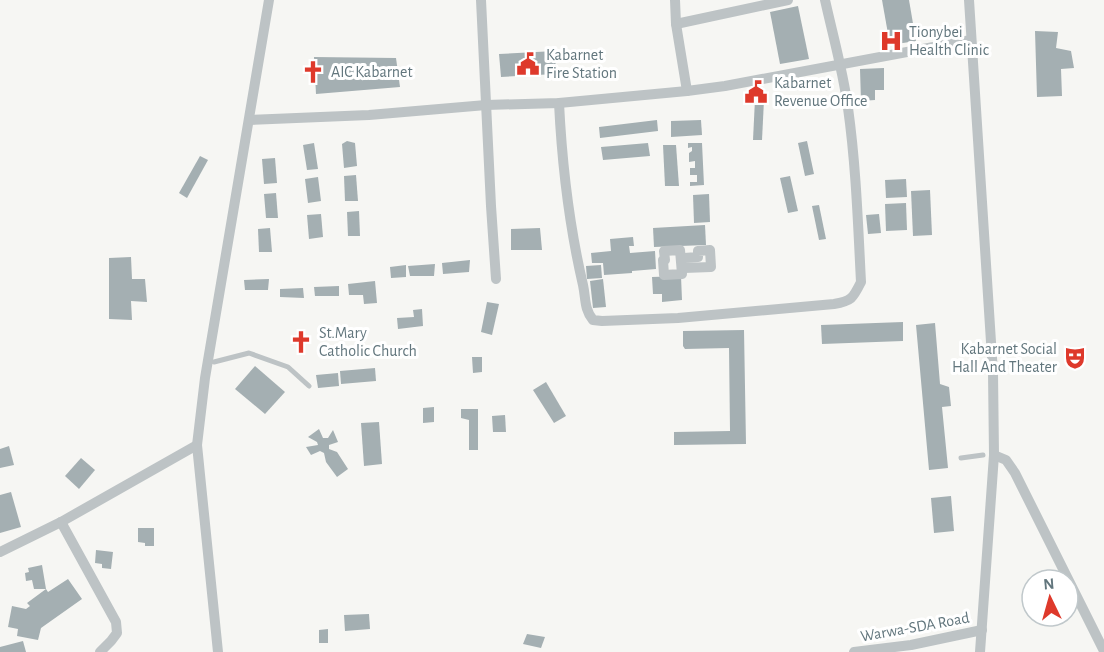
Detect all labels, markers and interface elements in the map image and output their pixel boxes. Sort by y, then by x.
place label: Tionybei Health Clinic [909,24,989,58]
hospital icon: Tionybei Health Clinic [878,28,904,54]
place label: Kabarnet Fire Station [546,47,617,81]
public building icon: Kabarnet Fire Station [515,51,541,77]
church icon: AIC Kabarnet [300,59,326,85]
place label: AIC Kabarnet [331,64,413,80]
place label: Kabarnet Revenue Office [774,75,867,109]
public building icon: Kabarnet Revenue Office [743,79,769,105]
place label: St.Mary Catholic Church [319,325,417,359]
church icon: St.Mary Catholic Church [288,329,314,355]
place label: Kabarnet Social Hall And Theater [952,341,1058,375]
theatre icon: Kabarnet Social Hall And Theater [1062,345,1088,371]
north arrow [1020,568,1080,628]
text: N [1043,576,1055,593]
street label: Warwa-SDA Road [859,610,971,644]

